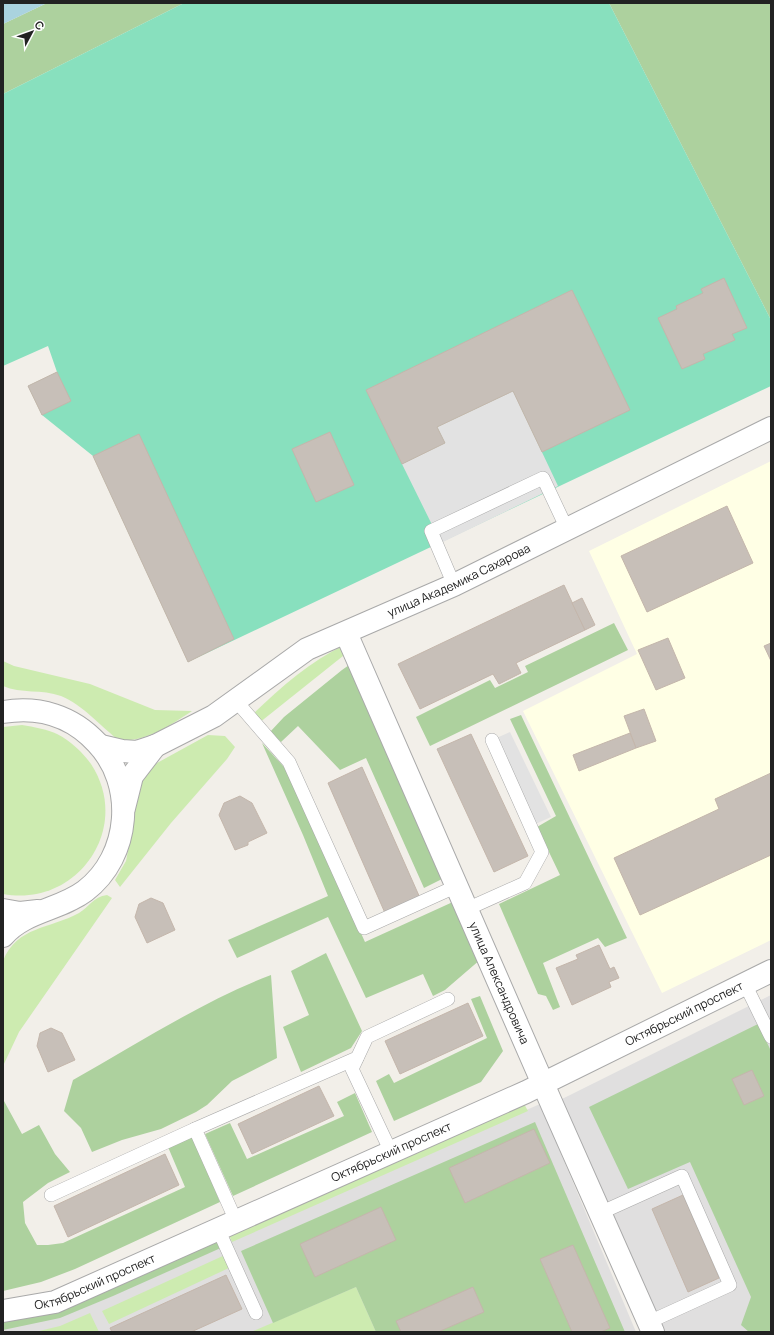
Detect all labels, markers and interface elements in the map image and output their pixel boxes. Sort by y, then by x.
north arrow [12,12,52,52]
text: С [32,17,48,33]
street label: улица Академика Сахарова [385,540,533,621]
street label: улица Александровича [465,919,534,1047]
street label: Октябрьский проспект [622,977,746,1050]
street label: Октябрьский проспект [328,1117,454,1186]
street label: Октябрьский проспект [33,1249,158,1313]

